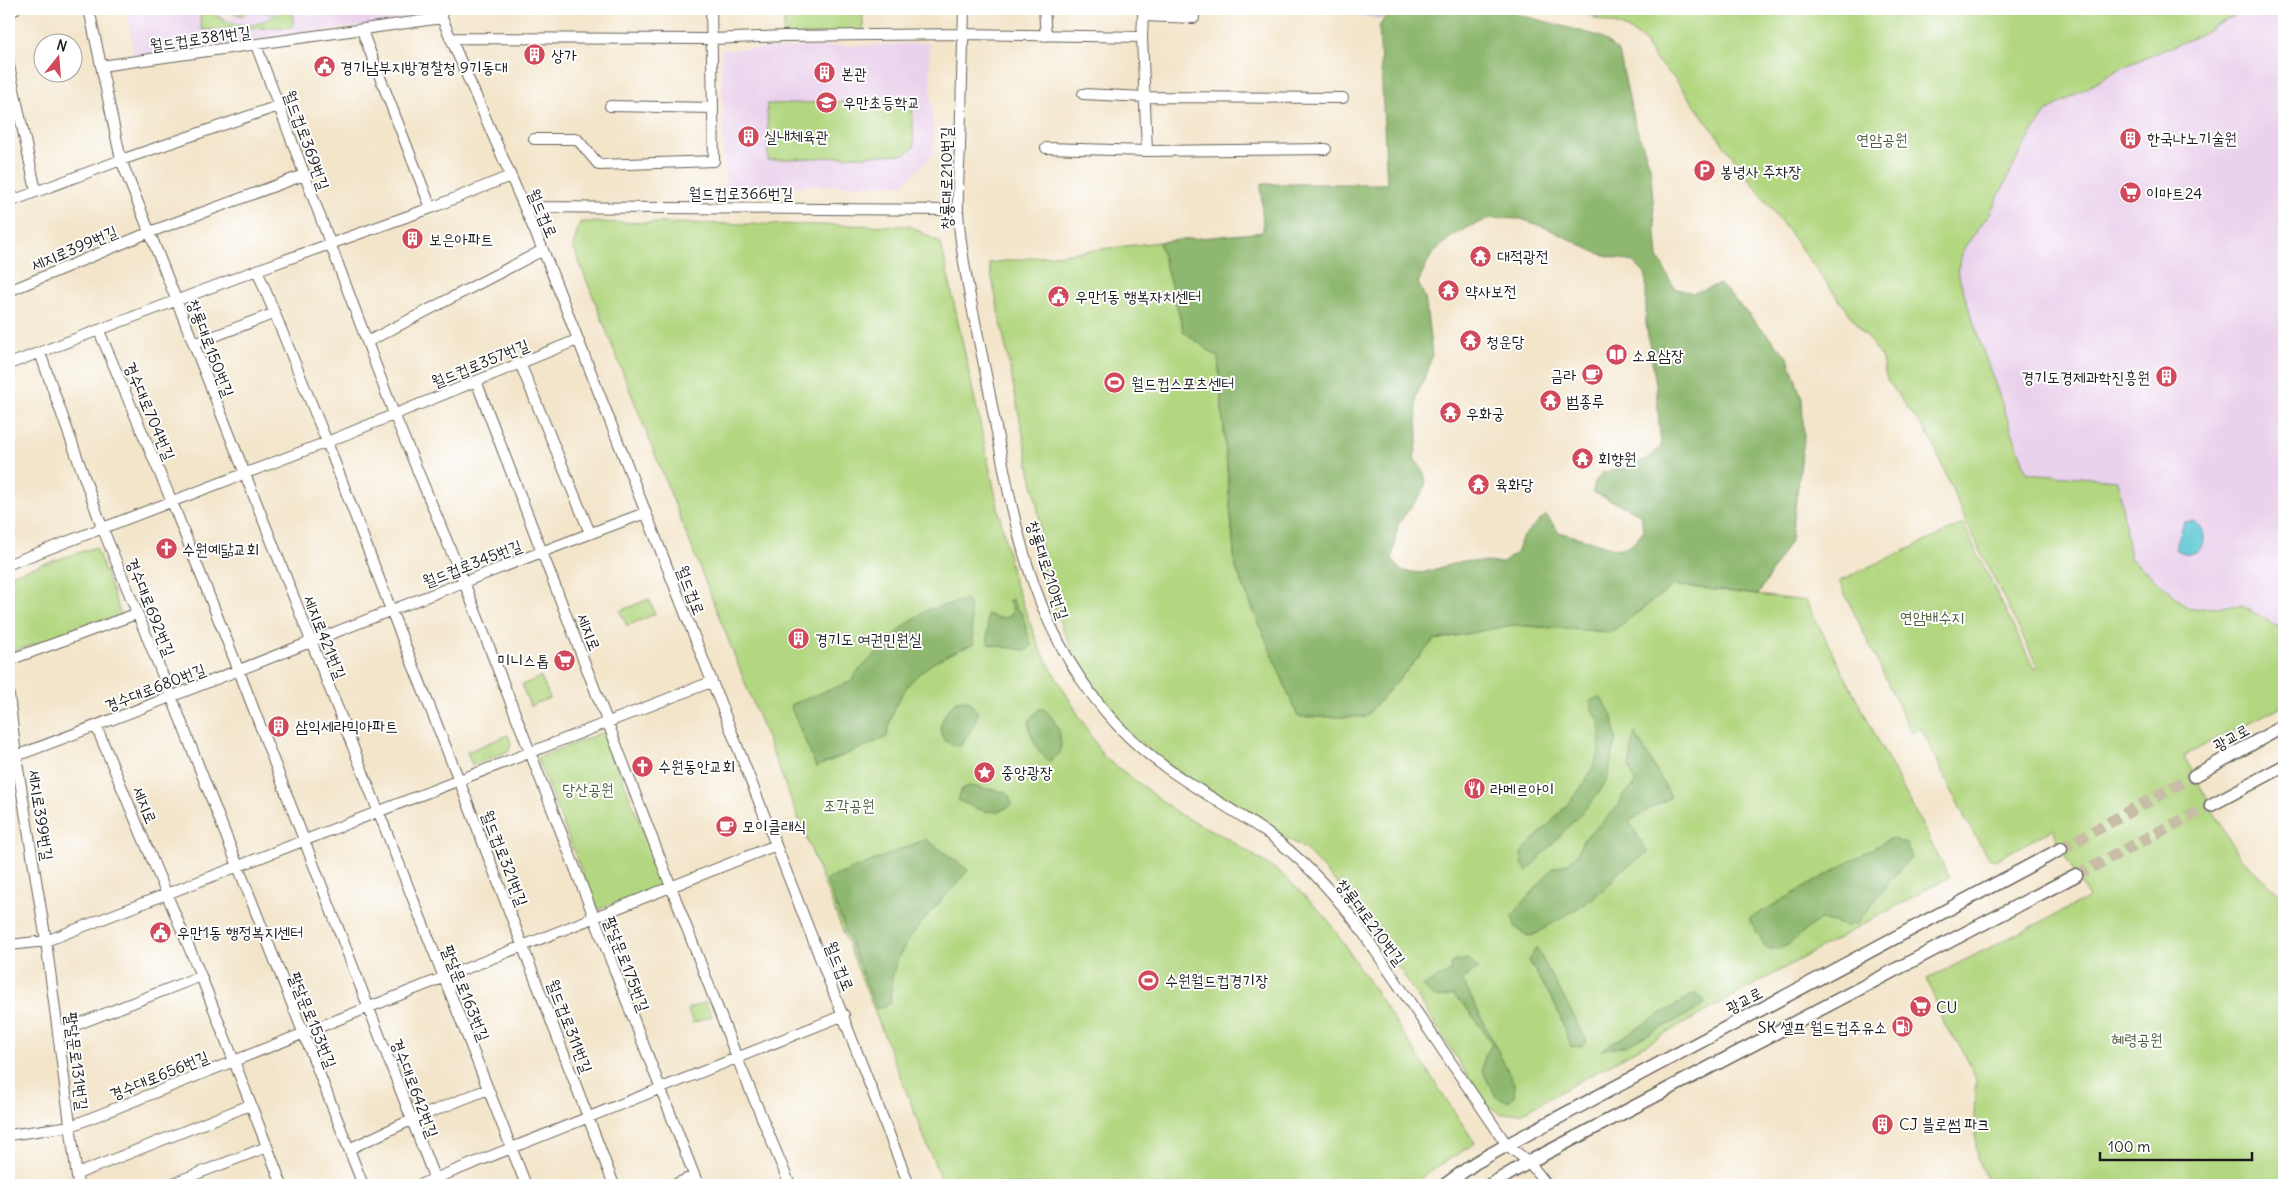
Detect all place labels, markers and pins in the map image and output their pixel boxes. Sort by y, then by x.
building icon: 상가 [523,43,547,67]
place label: 상가 [551,45,577,65]
public building icon: 경기남부지방경찰청 9기동대 [312,55,336,79]
place label: 경기남부지방경찰청 9기동대 [340,57,508,77]
building icon: 본관 [813,61,837,85]
place label: 본관 [841,63,867,83]
school or university icon: 우만초등학교 [815,90,839,114]
place label: 우만초등학교 [843,92,920,112]
building icon: 실내체육관 [736,124,760,148]
place label: 실내체육관 [764,126,829,146]
building icon: 한국나노기술원 [2119,126,2143,150]
place label: 한국나노기술원 [2147,128,2237,148]
parking icon: 봉녕사 주차장 [1692,159,1716,183]
place label: 봉녕사 주차장 [1720,161,1801,181]
supermarket icon: 이마트24 [2118,181,2142,205]
place label: 이마트24 [2146,183,2202,203]
building icon: 보은아파트 [401,227,425,251]
place label: 보은아파트 [429,229,493,249]
temple icon: 대적광전 [1469,244,1493,268]
place label: 대적광전 [1497,246,1549,266]
temple icon: 약사보전 [1437,279,1461,303]
place label: 약사보전 [1465,281,1517,301]
public building icon: 우만1동 행복자치센터 [1047,284,1071,308]
place label: 우만1동 행복자치센터 [1075,286,1201,306]
temple icon: 청운당 [1458,329,1482,353]
place label: 청운당 [1486,331,1525,351]
library icon: 소요삼장 [1604,343,1628,367]
place label: 소요삼장 [1632,345,1684,365]
cafe icon: 금라 [1580,363,1604,387]
place label: 금라 [1550,365,1576,385]
building icon: 경기도경제과학진흥원 [2154,365,2178,389]
place label: 경기도경제과학진흥원 [2021,367,2150,387]
sports icon: 월드컵스포츠센터 [1103,371,1127,395]
place label: 월드컵스포츠센터 [1131,373,1234,393]
temple icon: 범종루 [1538,389,1562,413]
place label: 범종루 [1566,391,1605,411]
temple icon: 우화궁 [1438,401,1462,425]
place label: 우화궁 [1466,403,1505,423]
temple icon: 회향원 [1570,446,1594,470]
place label: 회향원 [1598,448,1637,468]
temple icon: 육화당 [1467,472,1491,496]
place label: 육화당 [1495,474,1534,494]
church icon: 수원예닮교회 [154,537,178,561]
place label: 수원예닮교회 [182,539,259,559]
building icon: 경기도 여권민원실 [787,627,811,651]
place label: 경기도 여권민원실 [815,629,922,649]
supermarket icon: 미니스톱 [553,648,577,672]
place label: 미니스톱 [498,650,549,670]
building icon: 삼익세라믹아파트 [267,714,291,738]
place label: 삼익세라믹아파트 [295,716,398,736]
church icon: 수원동안교회 [630,754,654,778]
place label: 수원동안교회 [658,756,735,776]
place icon: 중앙광장 [973,760,997,784]
place label: 중앙광장 [1001,762,1053,782]
restaurant icon: 라메르아이 [1462,777,1486,801]
place label: 라메르아이 [1490,779,1554,799]
cafe icon: 모이클래식 [714,814,738,838]
place label: 모이클래식 [742,816,806,836]
public building icon: 우만1동 행정복지센터 [149,920,173,944]
place label: 우만1동 행정복지센터 [177,922,303,942]
sports icon: 수원월드컵경기장 [1137,968,1161,992]
place label: 수원월드컵경기장 [1165,970,1268,990]
supermarket icon: CU [1908,995,1932,1019]
place label: CU [1936,997,1957,1017]
fuel station icon: SK 셀프 월드컵주유소 [1891,1015,1915,1039]
place label: SK 셀프 월드컵주유소 [1758,1017,1887,1037]
building icon: CJ 블로썸 파크 [1871,1112,1895,1136]
place label: CJ 블로썸 파크 [1899,1114,1990,1134]

